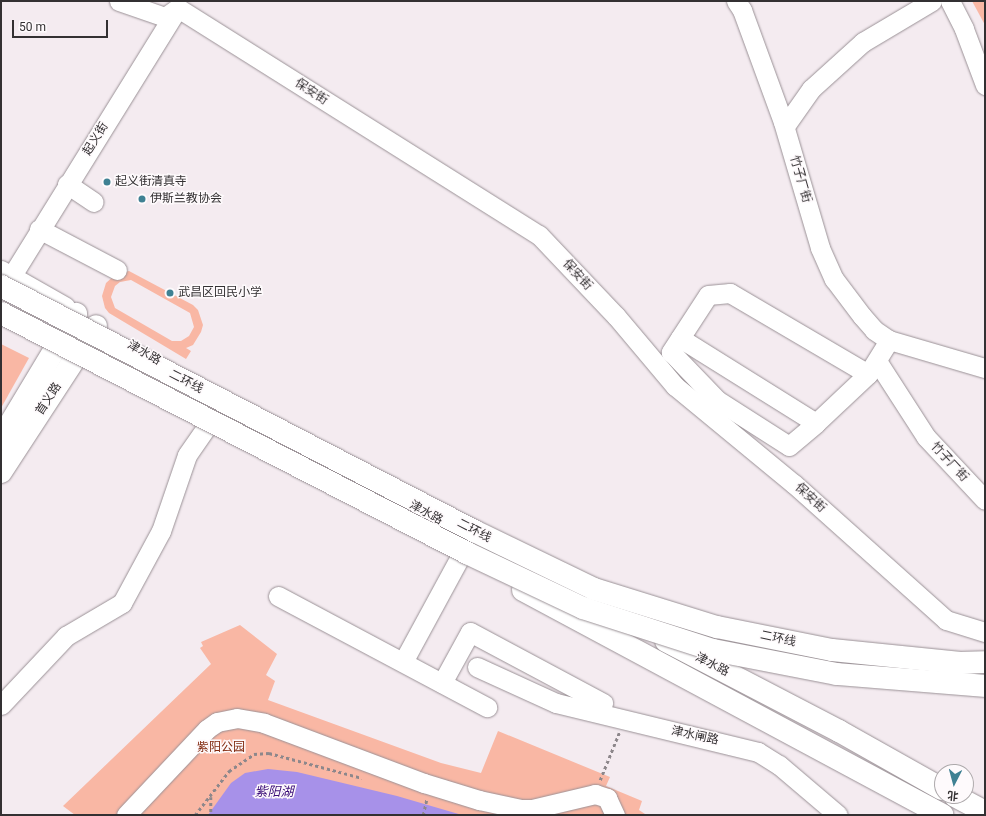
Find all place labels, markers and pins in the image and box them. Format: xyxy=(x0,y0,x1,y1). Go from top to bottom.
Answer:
place label: 起义街清真寺 xyxy=(115,175,187,189)
marker: 起义街清真寺 xyxy=(102,177,112,187)
place label: 伊斯兰教协会 xyxy=(150,192,222,206)
marker: 伊斯兰教协会 xyxy=(137,194,147,204)
place label: 武昌区回民小学 xyxy=(178,286,262,300)
marker: 武昌区回民小学 xyxy=(165,288,175,298)

